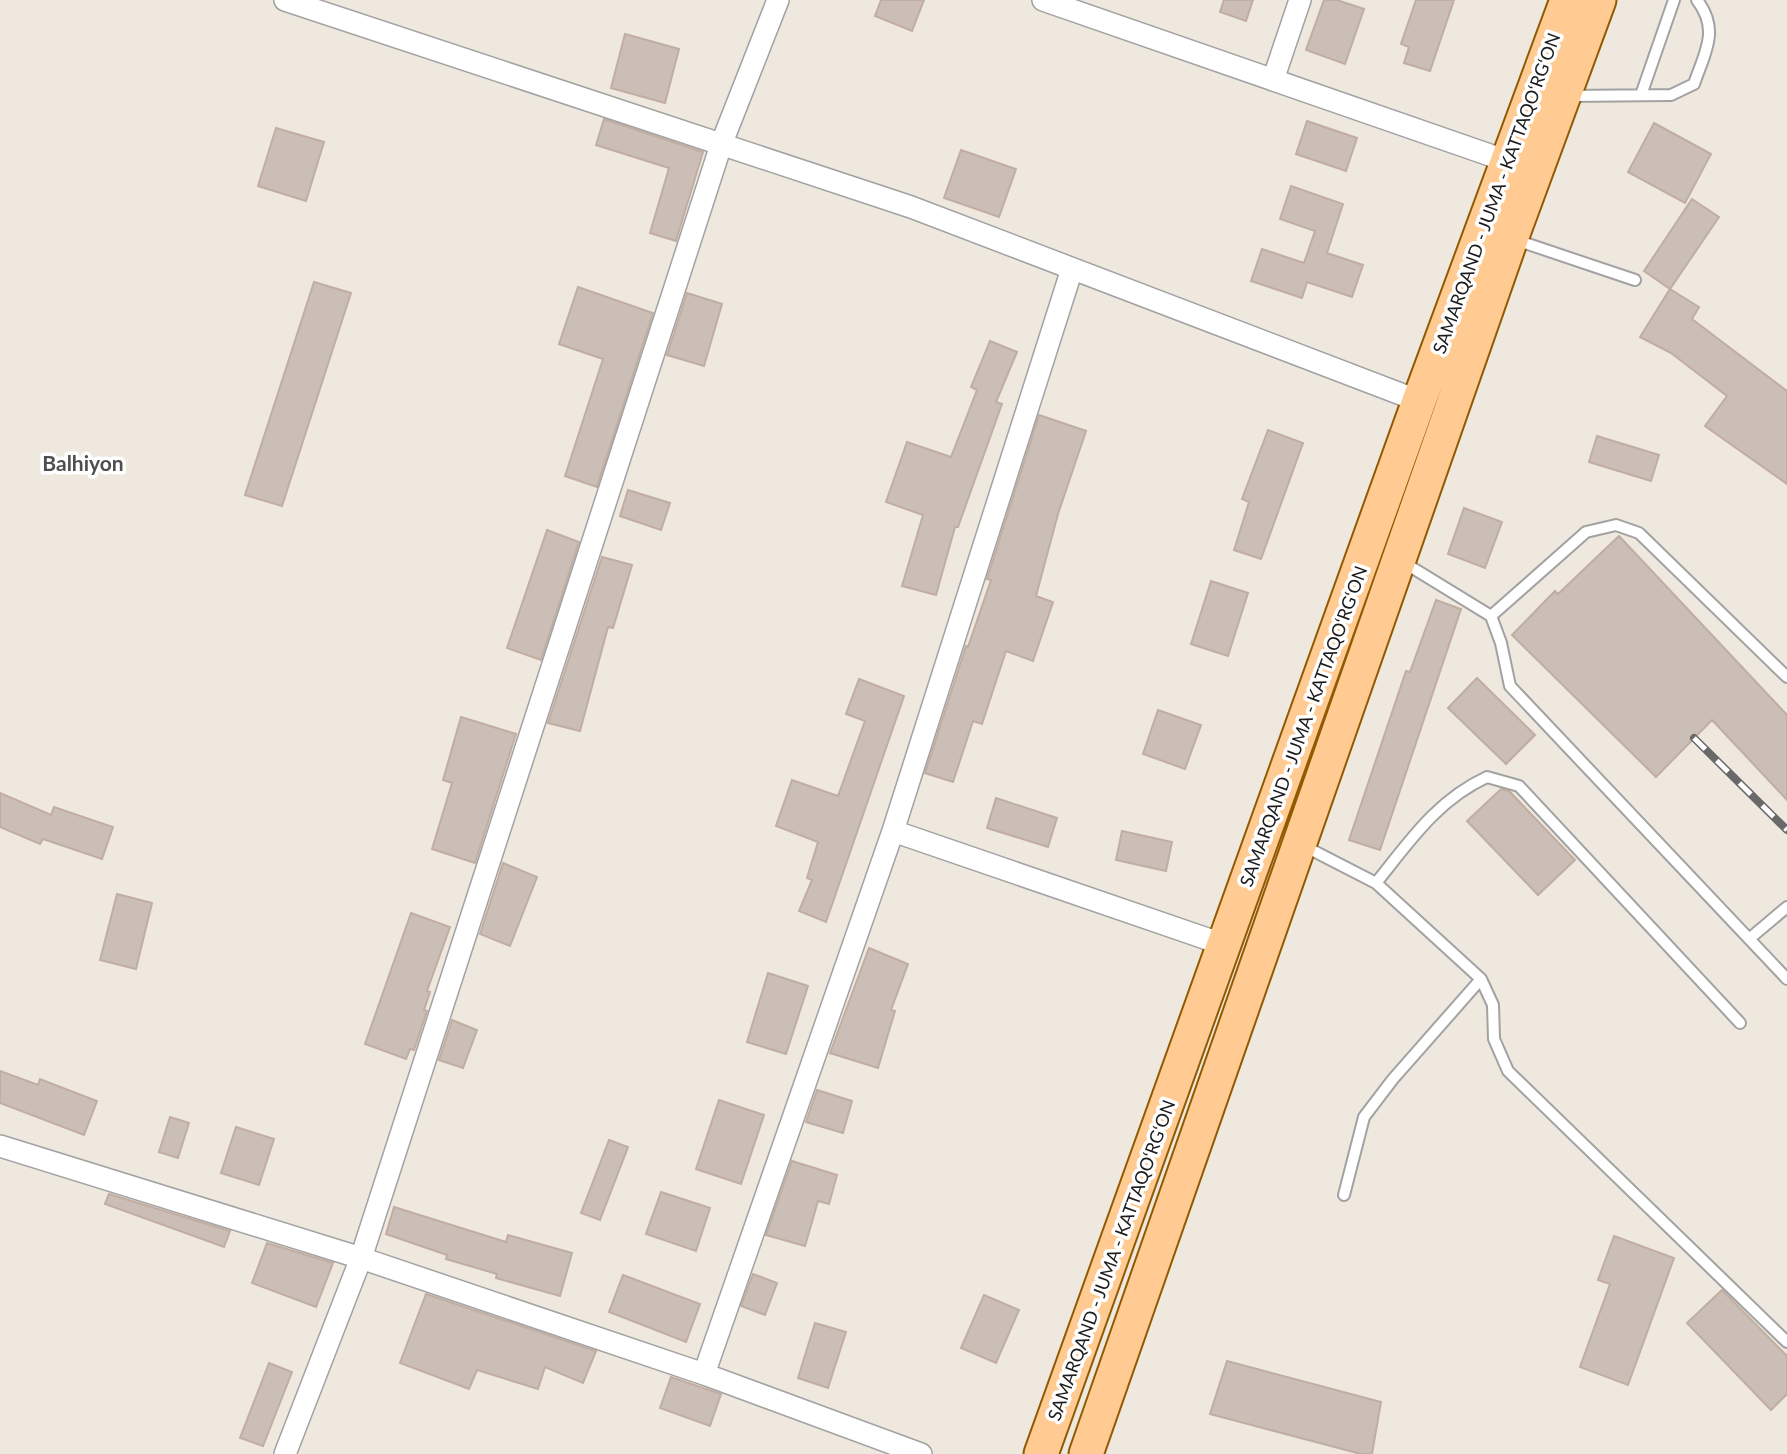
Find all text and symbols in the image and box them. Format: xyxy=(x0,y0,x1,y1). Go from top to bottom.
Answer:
street label: SAMARQAND - JUMA - KATTAQO‘RG‘ON xyxy=(1428,30,1564,356)
district label: Balhiyon xyxy=(42,450,124,475)
street label: SAMARQAND - JUMA - KATTAQO‘RG‘ON xyxy=(1235,563,1371,889)
street label: SAMARQAND - JUMA - KATTAQO‘RG‘ON xyxy=(1043,1097,1179,1423)

